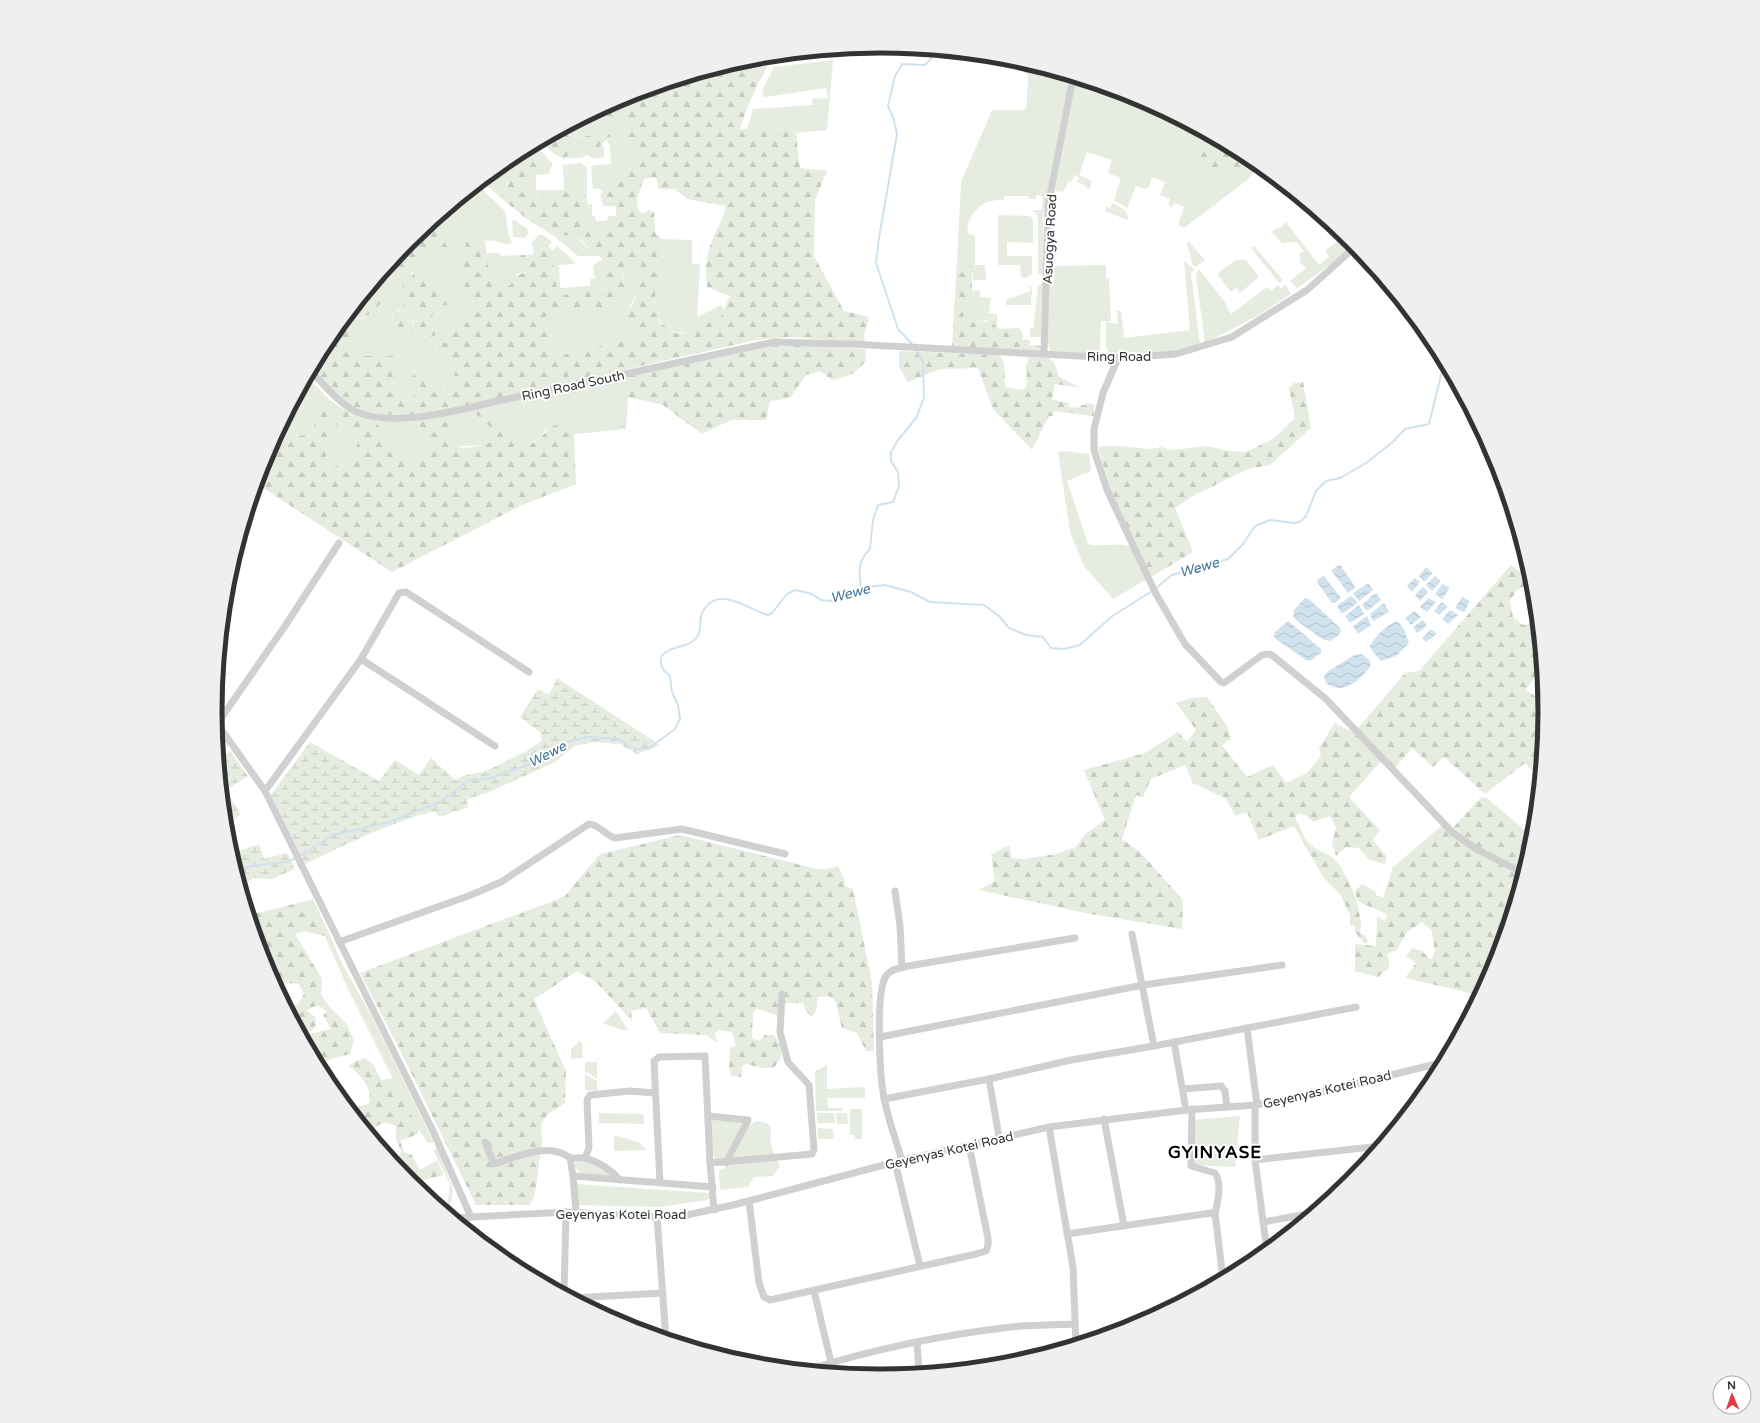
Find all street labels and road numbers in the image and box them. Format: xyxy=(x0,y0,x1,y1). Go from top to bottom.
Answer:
street label: Asuogya Road xyxy=(1040,194,1060,285)
street label: Ring Road xyxy=(1087,349,1151,365)
street label: Ring Road South xyxy=(520,367,626,405)
street label: Geyenyas Kotei Road xyxy=(1262,1067,1393,1113)
street label: Geyenyas Kotei Road xyxy=(884,1128,1015,1174)
street label: Geyenyas Kotei Road xyxy=(555,1207,687,1223)

